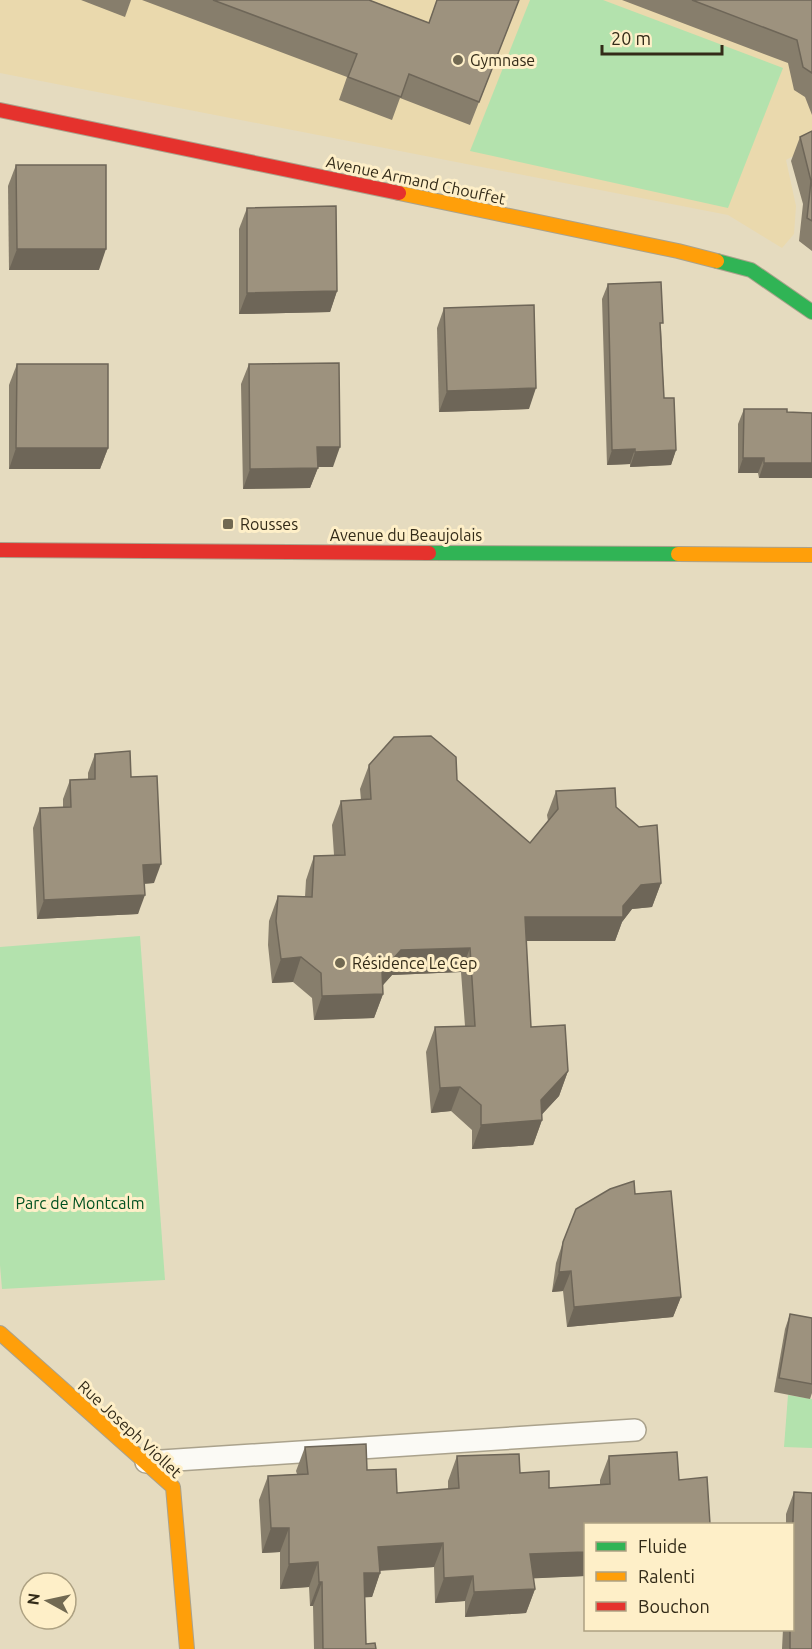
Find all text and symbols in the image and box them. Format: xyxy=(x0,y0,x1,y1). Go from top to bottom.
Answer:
scale bar xyxy=(602,18,722,56)
text: 20 m xyxy=(611,28,651,48)
place label: Gymnase xyxy=(470,51,535,69)
marker: Gymnase xyxy=(451,53,465,67)
street label: Avenue Armand Chouffet xyxy=(325,152,508,208)
place label: Rousses xyxy=(240,515,298,533)
marker: Rousses xyxy=(221,517,235,531)
street label: Avenue du Beaujolais xyxy=(330,526,482,544)
place label: Résidence Le Cep xyxy=(352,954,477,972)
marker: Résidence Le Cep xyxy=(333,956,347,970)
park label: Parc de Montcalm xyxy=(16,1194,144,1212)
street label: Rue Joseph Viollet xyxy=(75,1377,186,1482)
legend xyxy=(584,1523,794,1631)
text: Fluide xyxy=(638,1536,687,1556)
text: Ralenti xyxy=(638,1566,695,1586)
north arrow xyxy=(18,1571,78,1631)
text: N xyxy=(23,1592,43,1606)
text: Bouchon xyxy=(638,1596,710,1616)

